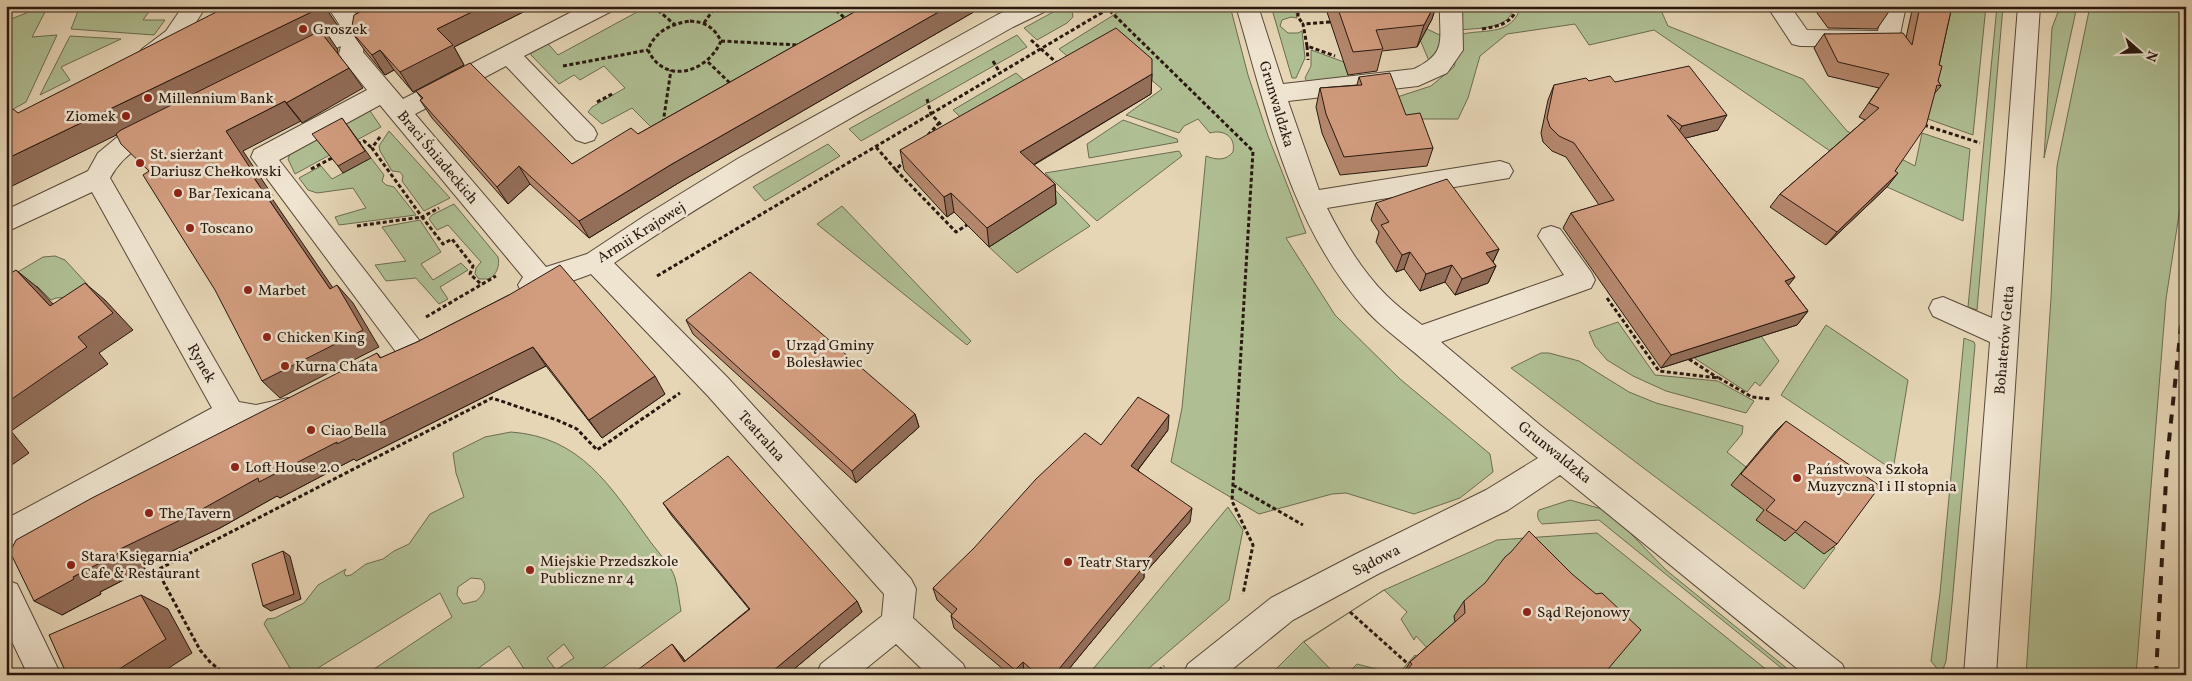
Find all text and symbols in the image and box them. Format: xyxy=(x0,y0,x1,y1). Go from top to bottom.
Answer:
place label: Groszek xyxy=(313,20,367,41)
marker: Groszek xyxy=(297,23,309,35)
north arrow xyxy=(2114,28,2164,78)
text: N xyxy=(2140,48,2161,64)
street label: Grunwaldzka xyxy=(1252,59,1299,150)
place label: Millennium Bank xyxy=(158,89,274,110)
marker: Millennium Bank xyxy=(142,92,154,104)
place label: Ziomek xyxy=(65,107,116,128)
street label: Braci Śniadeckich xyxy=(391,107,482,209)
marker: Ziomek xyxy=(120,110,132,122)
place label: St. sierżant Dariusz Chełkowski xyxy=(150,145,281,183)
marker: St. sierżant Dariusz Chełkowski xyxy=(134,157,146,169)
place label: Bar Texicana xyxy=(188,184,271,205)
marker: Bar Texicana xyxy=(172,187,184,199)
street label: Armii Krajowej xyxy=(593,198,690,269)
place label: Toscano xyxy=(200,219,253,240)
marker: Toscano xyxy=(184,222,196,234)
place label: Marbet xyxy=(258,281,306,302)
marker: Marbet xyxy=(242,284,254,296)
street label: Bohaterów Getta xyxy=(1990,285,2021,396)
place label: Chicken King xyxy=(277,328,365,349)
marker: Chicken King xyxy=(261,331,273,343)
place label: Urząd Gminy Bolesławiec xyxy=(786,336,874,374)
street label: Rynek xyxy=(181,340,220,387)
marker: Urząd Gminy Bolesławiec xyxy=(770,348,782,360)
place label: Kurna Chata xyxy=(295,357,378,378)
marker: Kurna Chata xyxy=(279,360,291,372)
street label: Teatralna xyxy=(732,407,789,467)
street label: Grunwaldzka xyxy=(1513,417,1595,489)
place label: Ciao Bella xyxy=(321,421,387,442)
marker: Ciao Bella xyxy=(305,424,317,436)
place label: Loft House 2.0 xyxy=(245,458,340,479)
place label: Państwowa Szkoła Muzyczna I i II stopnia xyxy=(1807,460,1957,498)
marker: Loft House 2.0 xyxy=(229,461,241,473)
marker: Państwowa Szkoła Muzyczna I i II stopnia xyxy=(1791,472,1803,484)
place label: The Tavern xyxy=(159,504,231,525)
marker: The Tavern xyxy=(143,507,155,519)
street label: Sądowa xyxy=(1349,540,1404,582)
place label: Stara Księgarnia Cafe & Restaurant xyxy=(81,547,200,585)
place label: Miejskie Przedszkole Publiczne nr 4 xyxy=(540,552,678,590)
place label: Teatr Stary xyxy=(1078,553,1150,574)
marker: Teatr Stary xyxy=(1062,556,1074,568)
marker: Stara Księgarnia Cafe & Restaurant xyxy=(65,559,77,571)
marker: Miejskie Przedszkole Publiczne nr 4 xyxy=(524,564,536,576)
place label: Sąd Rejonowy xyxy=(1537,603,1630,624)
marker: Sąd Rejonowy xyxy=(1521,606,1533,618)

